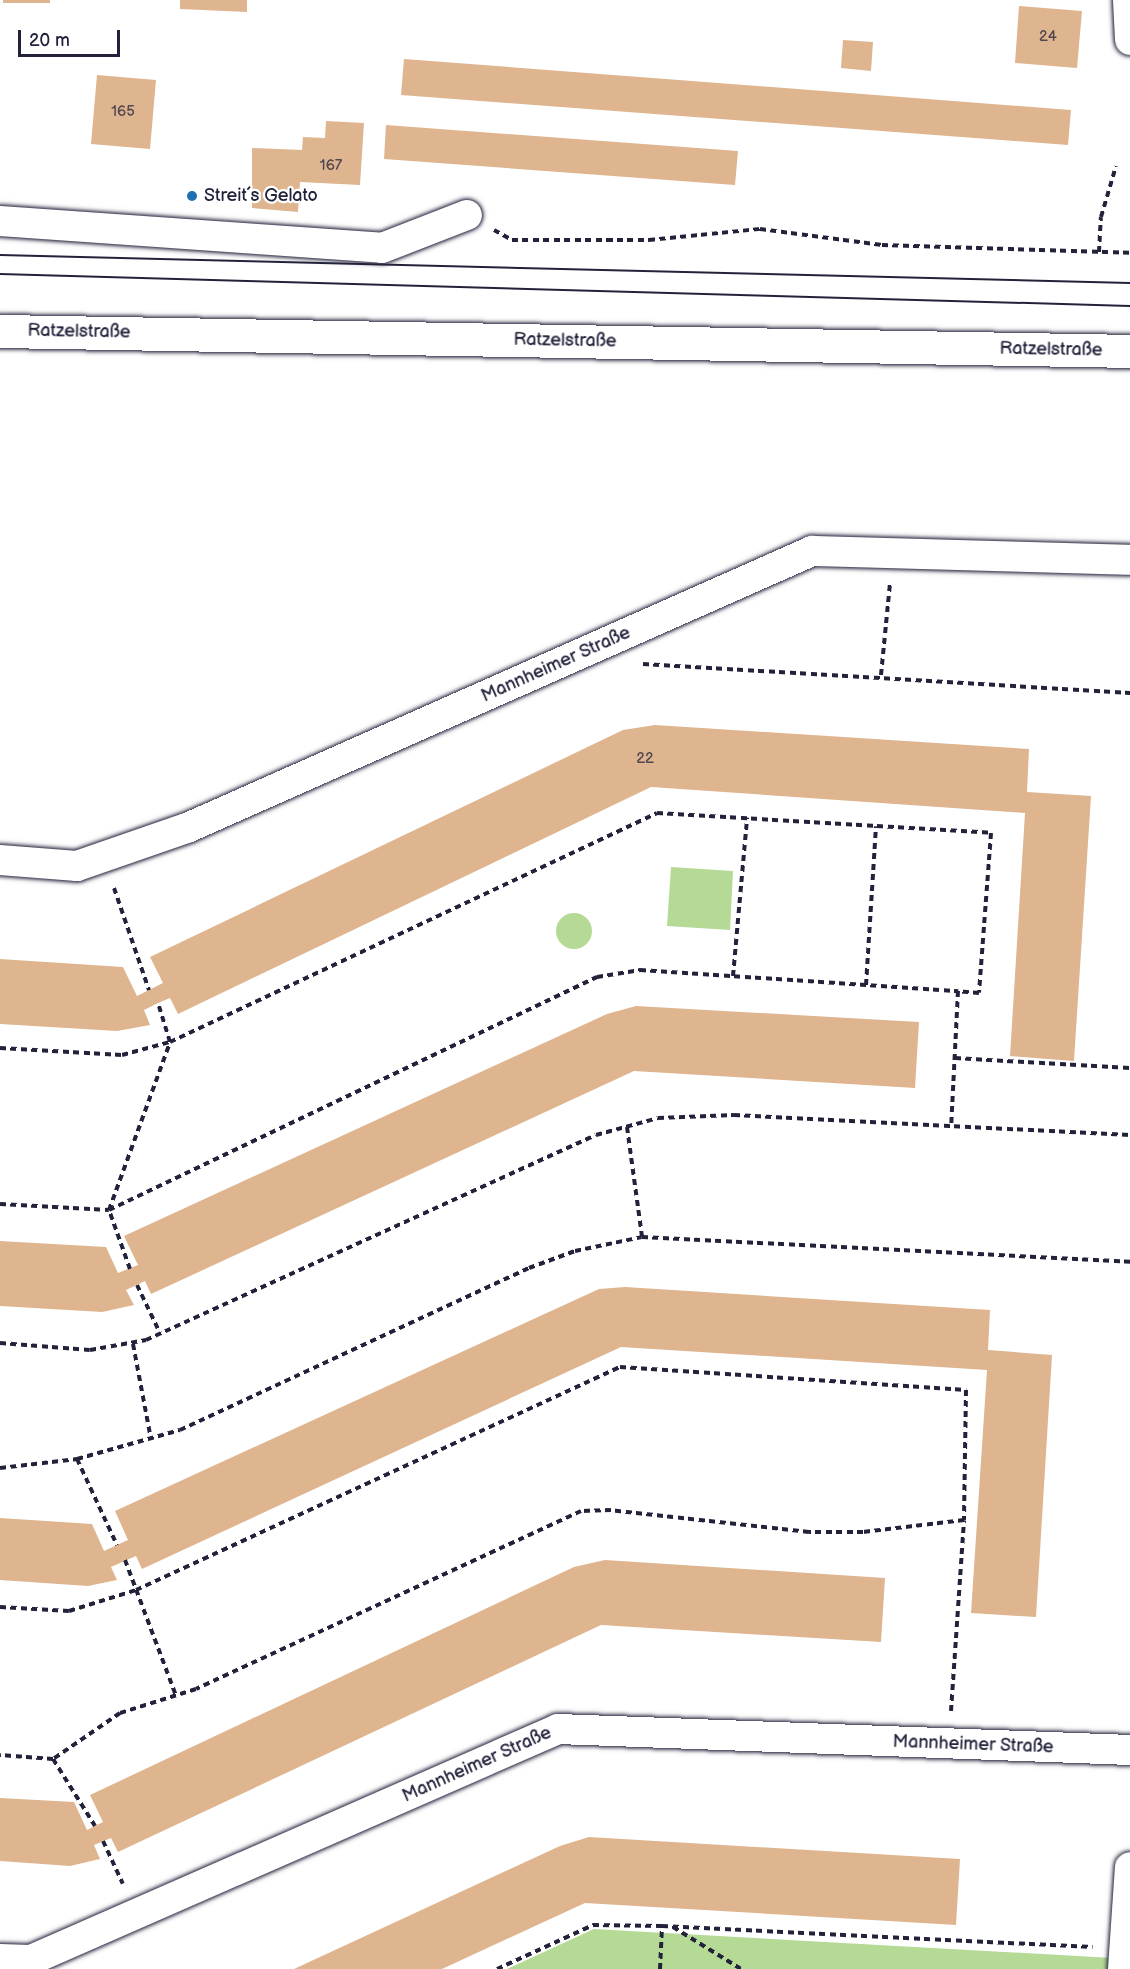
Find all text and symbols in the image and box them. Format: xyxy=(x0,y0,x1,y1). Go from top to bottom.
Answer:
scale bar xyxy=(21,18,123,56)
house number: 24 xyxy=(1039,28,1057,46)
text: 20 m xyxy=(29,30,70,51)
house number: 165 xyxy=(111,103,135,121)
house number: 167 xyxy=(320,157,342,175)
place label: Streit´s Gelato xyxy=(204,185,318,207)
marker: Streit´s Gelato xyxy=(185,189,199,203)
street label: Ratzelstraße xyxy=(27,320,131,344)
street label: Ratzelstraße xyxy=(513,329,617,353)
street label: Ratzelstraße xyxy=(999,338,1103,362)
street label: Mannheimer Straße xyxy=(478,622,634,708)
house number: 22 xyxy=(636,750,654,768)
street label: Mannheimer Straße xyxy=(399,1722,555,1808)
street label: Mannheimer Straße xyxy=(892,1731,1054,1759)

